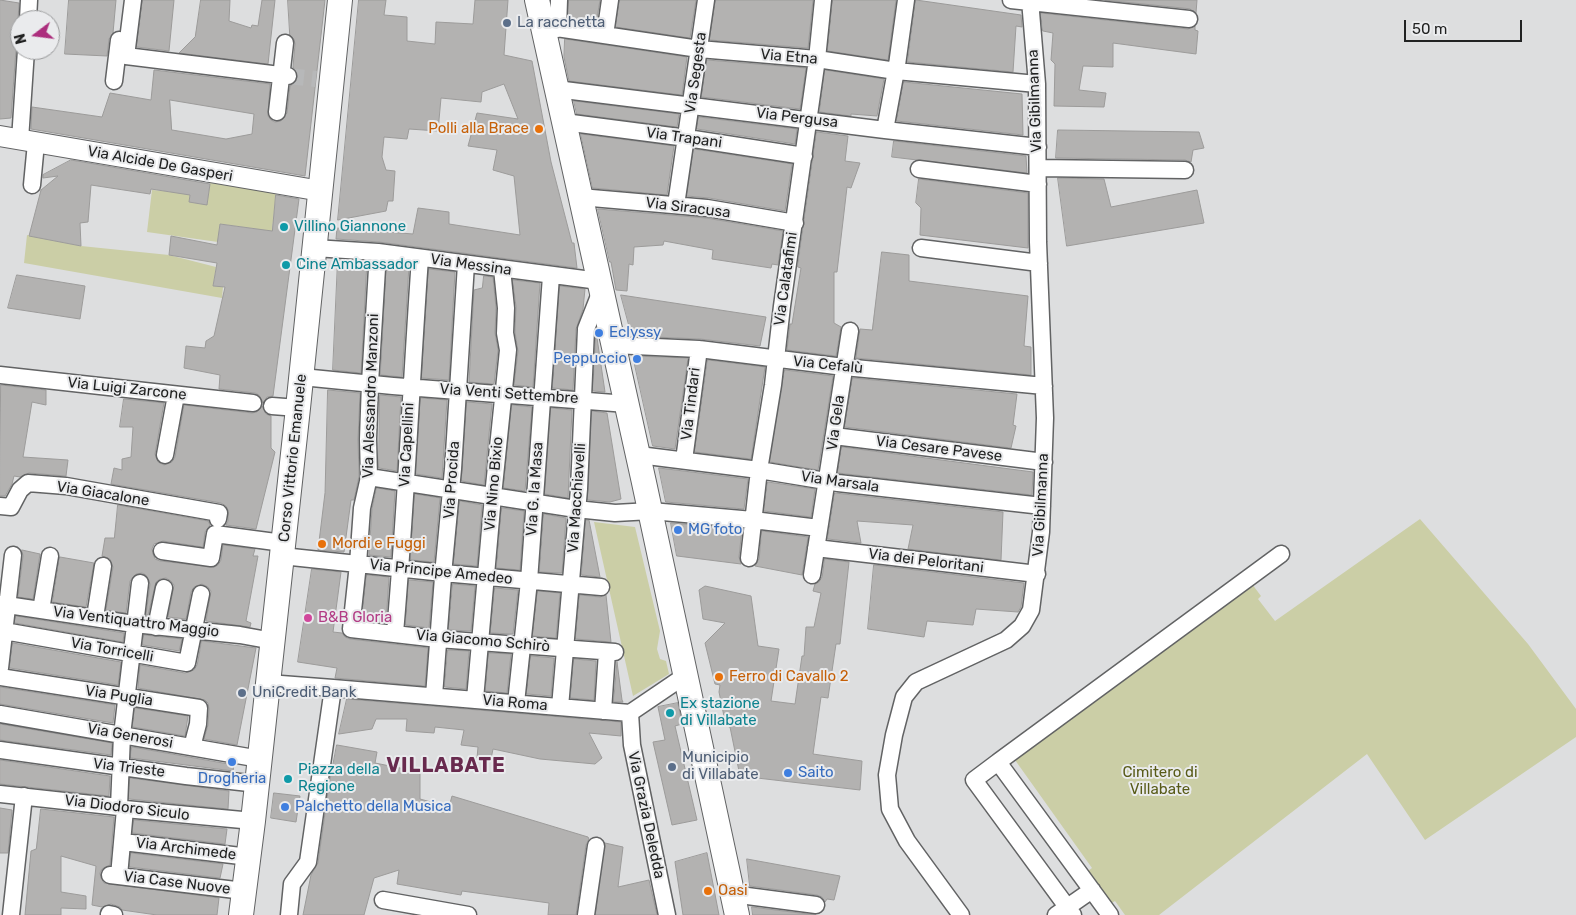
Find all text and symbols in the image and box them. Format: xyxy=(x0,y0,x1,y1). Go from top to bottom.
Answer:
north arrow xyxy=(10,10,60,60)
scale bar xyxy=(1406,10,1524,42)
place label: La racchetta xyxy=(517,14,605,32)
marker: La racchetta xyxy=(501,17,513,29)
text: 50 m xyxy=(1412,20,1447,38)
street label: Via Segesta xyxy=(681,31,711,115)
text: N xyxy=(11,32,31,46)
street label: Via Etna xyxy=(760,46,818,68)
street label: Via Gibilmanna xyxy=(1024,49,1046,153)
street label: Via Pergusa xyxy=(755,104,839,132)
place label: Polli alla Brace xyxy=(428,120,529,138)
marker: Polli alla Brace xyxy=(533,123,545,135)
street label: Via Trapani xyxy=(645,124,723,152)
street label: Via Alcide De Gasperi xyxy=(86,142,234,186)
street label: Via Siracusa xyxy=(645,194,731,222)
place label: Villino Giannone xyxy=(294,218,406,236)
marker: Villino Giannone xyxy=(278,221,290,233)
street label: Via Calatafimi xyxy=(770,231,802,327)
street label: Via Messina xyxy=(429,250,513,280)
place label: Cine Ambassador xyxy=(296,256,418,274)
marker: Cine Ambassador xyxy=(280,259,292,271)
street label: Via Alessandro Manzoni xyxy=(359,313,383,479)
place label: Eclyssy xyxy=(609,324,661,342)
marker: Eclyssy xyxy=(593,327,605,339)
place label: Peppuccio xyxy=(553,350,627,368)
street label: Via Cefalù xyxy=(792,352,864,378)
marker: Peppuccio xyxy=(631,353,643,365)
street label: Via Tindari xyxy=(678,367,704,441)
street label: Corso Vittorio Emanuele xyxy=(275,373,311,543)
street label: Via Luigi Zarcone xyxy=(67,374,187,404)
street label: Via Venti Settembre xyxy=(439,380,579,408)
street label: Via Gela xyxy=(823,394,849,452)
street label: Via Capellini xyxy=(396,402,418,488)
street label: Via Cesare Pavese xyxy=(875,432,1003,466)
street label: Via Nino Bixio xyxy=(481,436,507,532)
street label: Via Procida xyxy=(440,440,464,520)
street label: Via G. la Masa xyxy=(523,441,547,537)
street label: Via Macchiavelli xyxy=(564,442,590,554)
street label: Via Gibilmanna xyxy=(1029,453,1053,557)
street label: Via Marsala xyxy=(800,468,880,496)
street label: Via Giacalone xyxy=(55,478,151,510)
place label: MG foto xyxy=(688,521,742,539)
marker: MG foto xyxy=(672,524,684,536)
place label: Mordi e Fuggi xyxy=(332,535,426,553)
marker: Mordi e Fuggi xyxy=(316,538,328,550)
street label: Via dei Peloritani xyxy=(867,545,985,577)
street label: Via Principe Amedeo xyxy=(368,556,514,588)
street label: Via Ventiquattro Maggio xyxy=(52,603,220,641)
place label: B&B Gloria xyxy=(318,609,392,627)
marker: B&B Gloria xyxy=(302,612,314,624)
street label: Via Giacomo Schirò xyxy=(415,626,551,656)
street label: Via Torricelli xyxy=(69,634,155,666)
place label: Ferro di Cavallo 2 xyxy=(729,668,849,686)
marker: Ferro di Cavallo 2 xyxy=(713,671,725,683)
street label: Via Puglia xyxy=(84,682,154,710)
place label: UniCredit Bank xyxy=(252,684,356,702)
marker: UniCredit Bank xyxy=(236,687,248,699)
street label: Via Roma xyxy=(482,691,548,715)
place label: Ex stazione di Villabate xyxy=(680,695,760,730)
marker: Ex stazione di Villabate xyxy=(664,707,676,719)
street label: Via Generosi xyxy=(86,720,174,752)
place label: Municipio di Villabate xyxy=(682,749,759,784)
street label: Via Grazia Deledda xyxy=(624,750,668,880)
district label: VILLABATE xyxy=(385,754,507,778)
street label: Via Trieste xyxy=(92,755,166,781)
marker: Drogheria xyxy=(226,756,238,768)
place label: Piazza della Regione xyxy=(298,761,380,796)
marker: Municipio di Villabate xyxy=(666,761,678,773)
place label: Saito xyxy=(798,764,834,782)
park label: Cimitero di Villabate xyxy=(1122,764,1198,799)
marker: Saito xyxy=(782,767,794,779)
place label: Drogheria xyxy=(198,770,266,788)
marker: Piazza della Regione xyxy=(282,773,294,785)
street label: Via Diodoro Siculo xyxy=(63,791,191,825)
place label: Palchetto della Musica xyxy=(295,798,452,816)
marker: Palchetto della Musica xyxy=(279,801,291,813)
street label: Via Archimede xyxy=(135,834,237,864)
street label: Via Case Nuove xyxy=(123,868,231,898)
place label: Oasi xyxy=(718,882,748,900)
marker: Oasi xyxy=(702,885,714,897)

